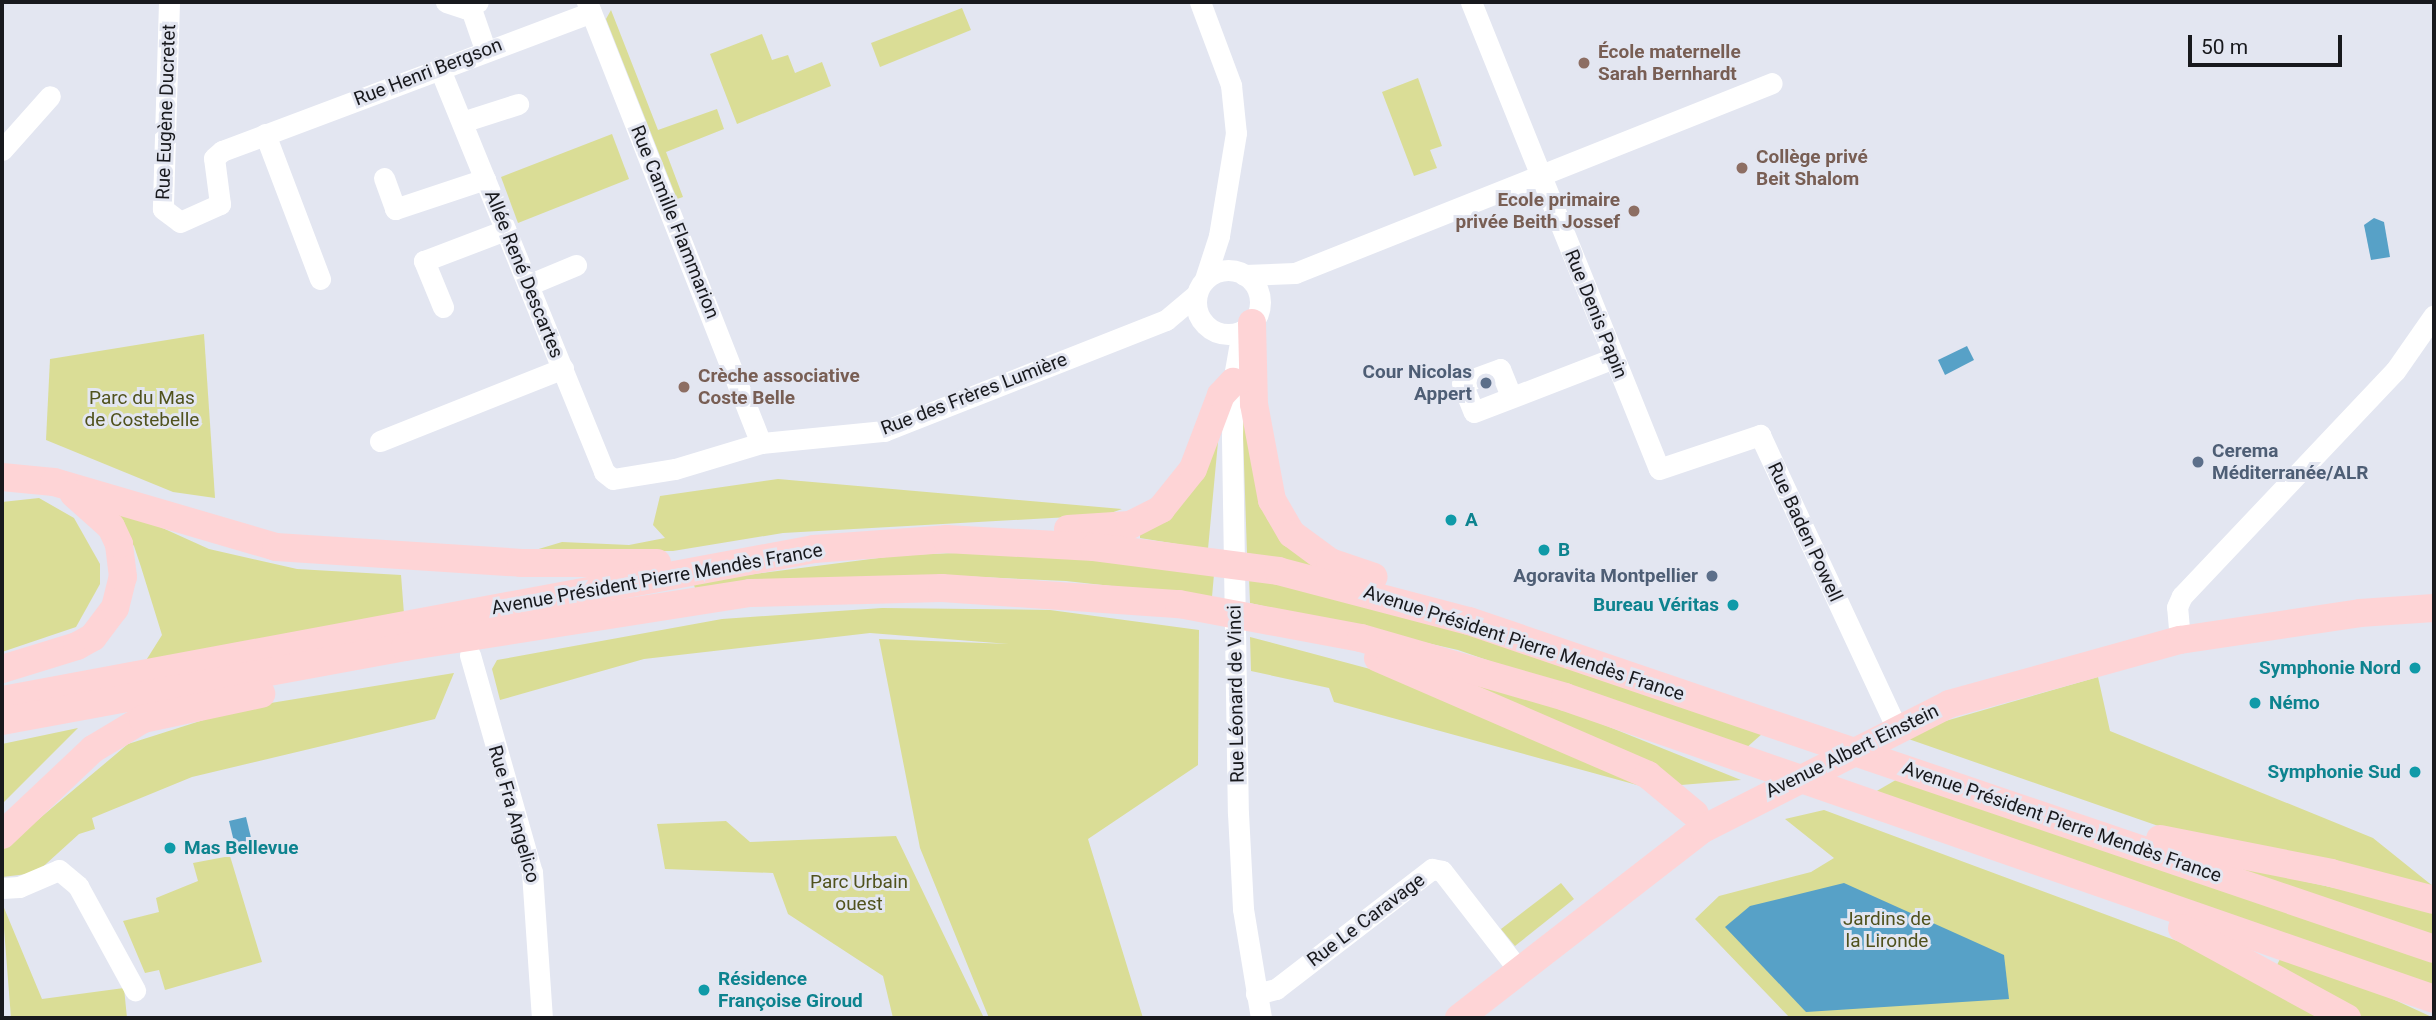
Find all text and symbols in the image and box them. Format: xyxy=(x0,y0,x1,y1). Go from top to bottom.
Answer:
scale bar xyxy=(2191,21,2345,65)
street label: Rue Eugène Ducretet xyxy=(152,24,180,200)
street label: Rue Henri Bergson xyxy=(351,33,505,111)
text: 50 m xyxy=(2201,35,2248,59)
place label: École maternelle Sarah Bernhardt xyxy=(1598,41,1741,85)
marker: École maternelle Sarah Bernhardt xyxy=(1576,55,1592,71)
street label: Rue Camille Flammarion xyxy=(626,122,724,322)
place label: Collège privé Beit Shalom xyxy=(1756,146,1868,190)
marker: Collège privé Beit Shalom xyxy=(1734,160,1750,176)
street label: Allée René Descartes xyxy=(480,187,568,361)
place label: Ecole primaire privée Beith Jossef xyxy=(1455,189,1620,233)
marker: Ecole primaire privée Beith Jossef xyxy=(1626,203,1642,219)
street label: Rue Denis Papin xyxy=(1560,246,1632,382)
street label: Rue des Frères Lumière xyxy=(878,348,1070,440)
place label: Cour Nicolas Appert xyxy=(1363,361,1472,405)
place label: Crèche associative Coste Belle xyxy=(698,365,860,409)
marker: Cour Nicolas Appert xyxy=(1478,375,1494,391)
marker: Crèche associative Coste Belle xyxy=(676,379,692,395)
park label: Parc du Mas de Costebelle xyxy=(85,387,199,431)
place label: Cerema Méditerranée/ALR xyxy=(2212,440,2369,484)
marker: Cerema Méditerranée/ALR xyxy=(2190,454,2206,470)
street label: Rue Baden Powell xyxy=(1763,459,1847,605)
place label: A xyxy=(1465,509,1478,531)
marker: A xyxy=(1443,512,1459,528)
street label: Avenue Président Pierre Mendès France xyxy=(490,539,824,619)
place label: B xyxy=(1558,539,1570,561)
marker: B xyxy=(1536,542,1552,558)
place label: Agoravita Montpellier xyxy=(1513,565,1698,587)
marker: Agoravita Montpellier xyxy=(1704,568,1720,584)
street label: Avenue Président Pierre Mendès France xyxy=(1361,580,1687,706)
place label: Bureau Véritas xyxy=(1593,594,1719,616)
marker: Bureau Véritas xyxy=(1725,597,1741,613)
street label: Rue Léonard de Vinci xyxy=(1223,605,1249,783)
place label: Symphonie Nord xyxy=(2259,657,2401,679)
marker: Symphonie Nord xyxy=(2407,660,2423,676)
place label: Némo xyxy=(2269,692,2320,714)
marker: Némo xyxy=(2247,695,2263,711)
street label: Avenue Albert Einstein xyxy=(1762,699,1942,803)
street label: Rue Fra Angelico xyxy=(483,743,545,885)
street label: Avenue Président Pierre Mendès France xyxy=(1900,757,2224,887)
place label: Symphonie Sud xyxy=(2268,761,2401,783)
marker: Symphonie Sud xyxy=(2407,764,2423,780)
place label: Mas Bellevue xyxy=(184,837,298,859)
marker: Mas Bellevue xyxy=(162,840,178,856)
street label: Rue Le Caravage xyxy=(1303,868,1429,972)
park label: Parc Urbain ouest xyxy=(810,871,908,915)
park label: Jardins de la Lironde xyxy=(1843,908,1931,952)
place label: Résidence Françoise Giroud xyxy=(718,968,863,1012)
marker: Résidence Françoise Giroud xyxy=(696,982,712,998)

